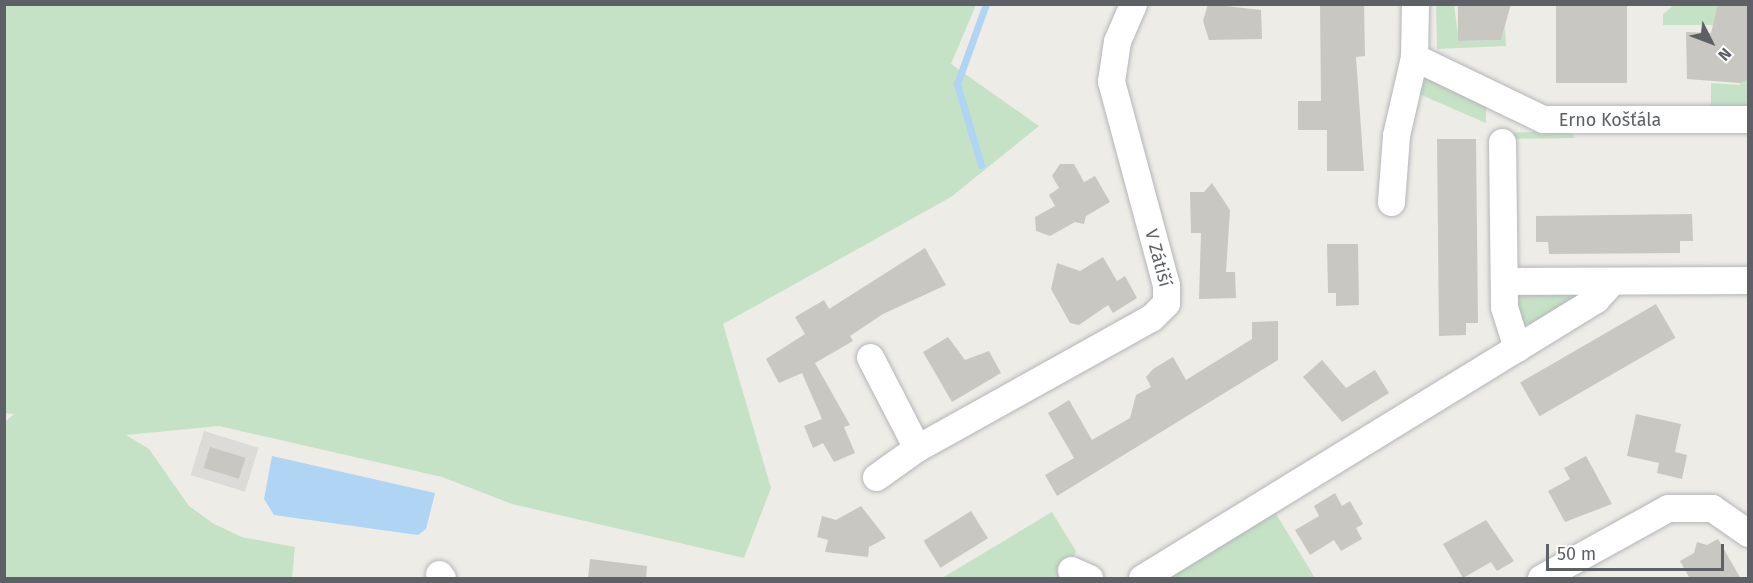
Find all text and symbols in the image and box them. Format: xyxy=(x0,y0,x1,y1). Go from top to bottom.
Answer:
north arrow xyxy=(1681,12,1741,72)
text: N xyxy=(1714,44,1735,65)
street label: Erno Košťála xyxy=(1559,109,1661,131)
street label: V Zátiší xyxy=(1140,227,1176,289)
scale bar xyxy=(1549,532,1728,570)
text: 50 m xyxy=(1557,543,1596,565)

